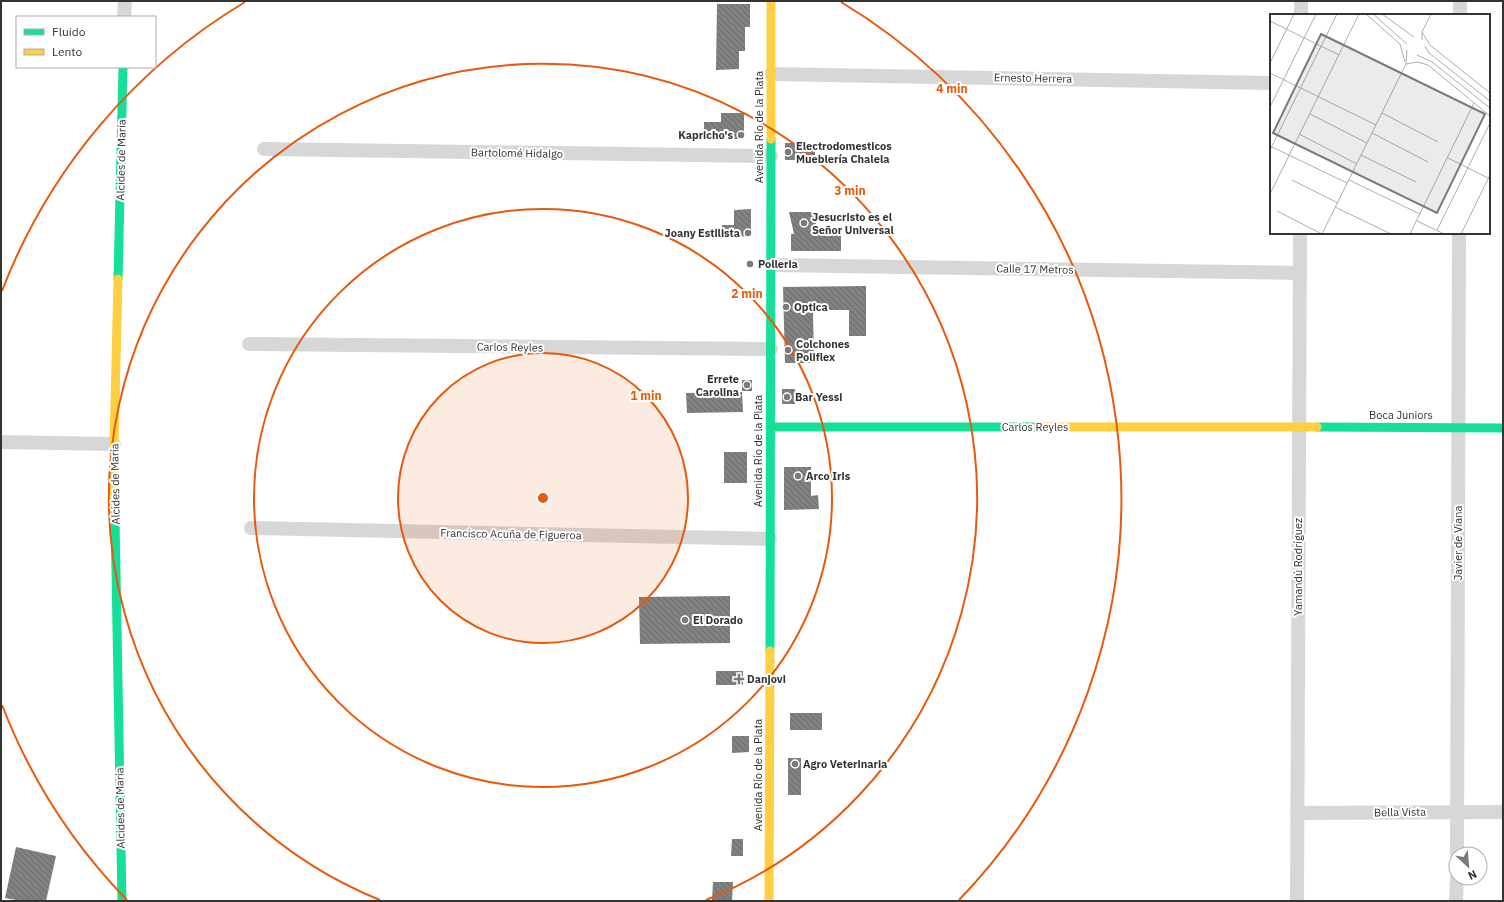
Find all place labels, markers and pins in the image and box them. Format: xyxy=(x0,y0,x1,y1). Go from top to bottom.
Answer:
place label: Kapricho's xyxy=(678,128,733,142)
marker: Kapricho's xyxy=(736,130,746,140)
place label: Electrodomesticos Mueblería Chalela xyxy=(796,139,892,166)
marker: Electrodomesticos Mueblería Chalela xyxy=(783,147,793,157)
place label: Jesucristo es el Señor Universal xyxy=(812,210,894,237)
marker: Jesucristo es el Señor Universal xyxy=(799,218,809,228)
place label: Joany Estilista xyxy=(665,226,740,240)
marker: Joany Estilista xyxy=(743,228,753,238)
place label: Polleria xyxy=(758,257,798,271)
marker: Polleria xyxy=(745,259,755,269)
place label: Optica xyxy=(794,300,828,314)
marker: Optica xyxy=(781,302,791,312)
place label: Colchones Poliflex xyxy=(796,337,850,364)
marker: Colchones Poliflex xyxy=(783,345,793,355)
place label: Errete Carolina xyxy=(696,372,739,399)
marker: Errete Carolina xyxy=(742,380,752,390)
place label: Bar Yessi xyxy=(795,390,842,404)
marker: Bar Yessi xyxy=(782,392,792,402)
place label: Arco Iris xyxy=(806,469,851,483)
marker: Arco Iris xyxy=(793,471,803,481)
centre of rings xyxy=(536,491,550,505)
place label: El Dorado xyxy=(693,613,743,627)
marker: El Dorado xyxy=(680,615,690,625)
place label: Danjovi xyxy=(747,672,786,686)
marker: Danjovi xyxy=(734,674,744,684)
place label: Agro Veterinaria xyxy=(803,757,887,771)
marker: Agro Veterinaria xyxy=(790,759,800,769)

